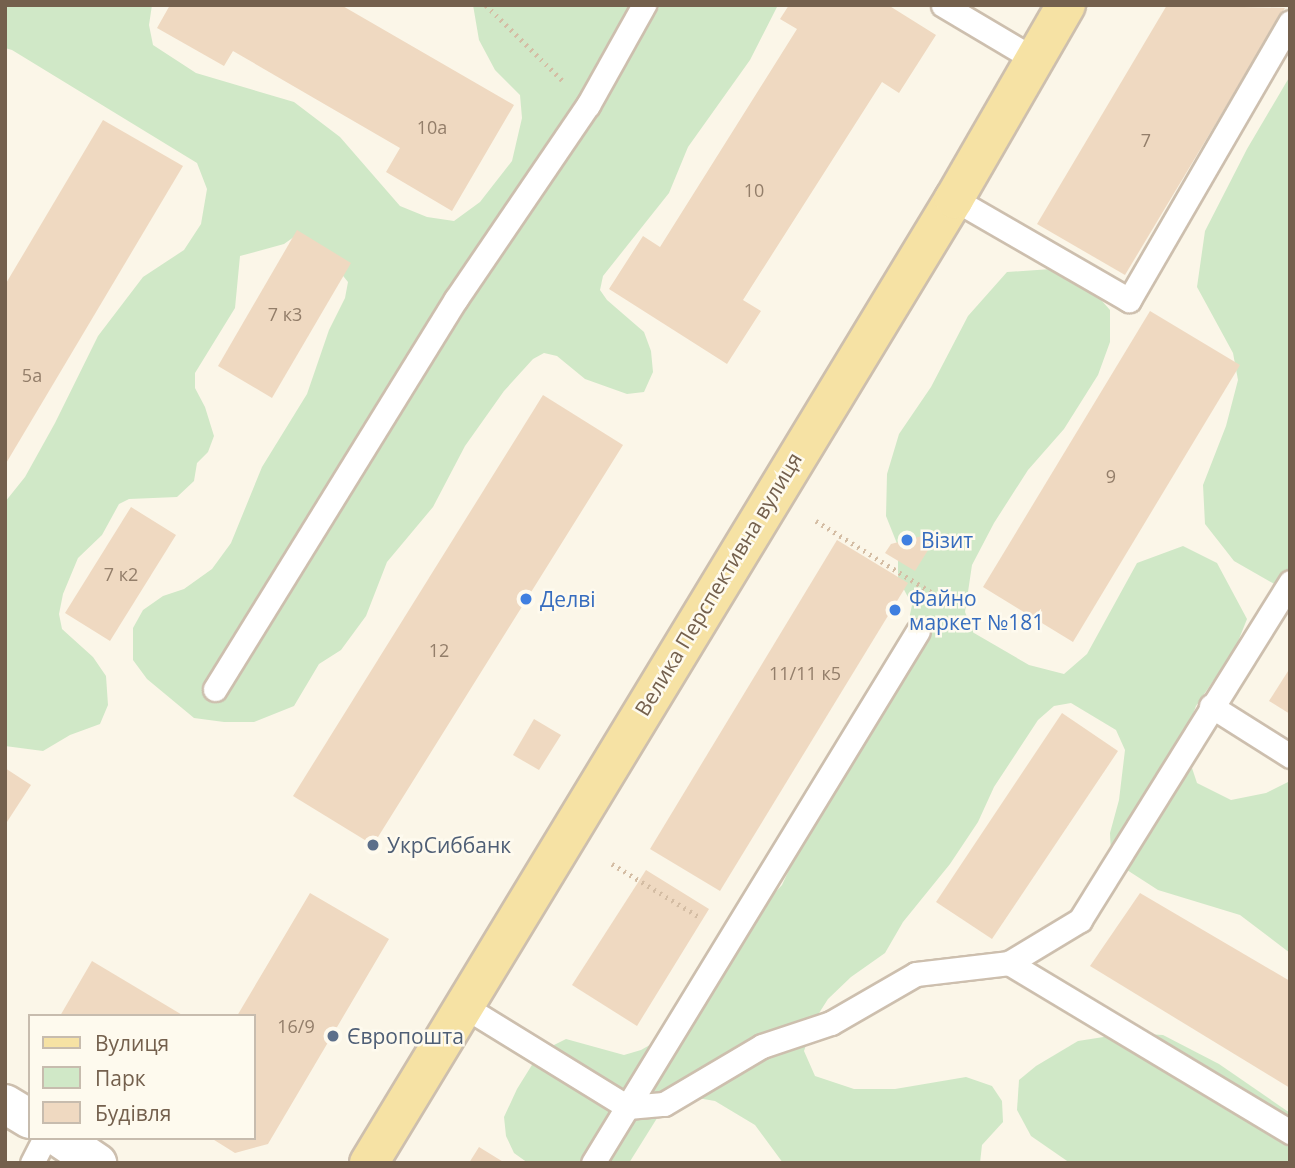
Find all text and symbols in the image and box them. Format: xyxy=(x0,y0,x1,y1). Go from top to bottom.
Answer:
house number: 10а xyxy=(417,116,447,138)
house number: 7 xyxy=(1141,129,1151,151)
house number: 10 xyxy=(744,179,764,201)
house number: 7 к3 xyxy=(268,303,302,325)
house number: 5а xyxy=(22,364,42,386)
street label: Велика Перспективна вулиця xyxy=(629,448,807,720)
house number: 9 xyxy=(1106,465,1116,487)
place label: Візит xyxy=(921,527,973,553)
marker: Візит xyxy=(899,532,915,548)
house number: 7 к2 xyxy=(104,563,138,585)
place label: Файно маркет №181 xyxy=(909,585,1044,635)
place label: Делві xyxy=(540,586,596,612)
marker: Делві xyxy=(518,591,534,607)
marker: Файно маркет №181 xyxy=(887,602,903,618)
house number: 12 xyxy=(429,639,449,661)
house number: 11/11 к5 xyxy=(769,662,841,684)
place label: УкрСиббанк xyxy=(387,832,511,858)
marker: УкрСиббанк xyxy=(365,837,381,853)
legend xyxy=(28,1014,256,1140)
house number: 16/9 xyxy=(277,1015,315,1037)
place label: Європошта xyxy=(347,1023,464,1049)
marker: Європошта xyxy=(325,1028,341,1044)
text: Вулиця xyxy=(95,1029,169,1057)
text: Парк xyxy=(95,1064,146,1092)
text: Будівля xyxy=(95,1099,171,1127)

